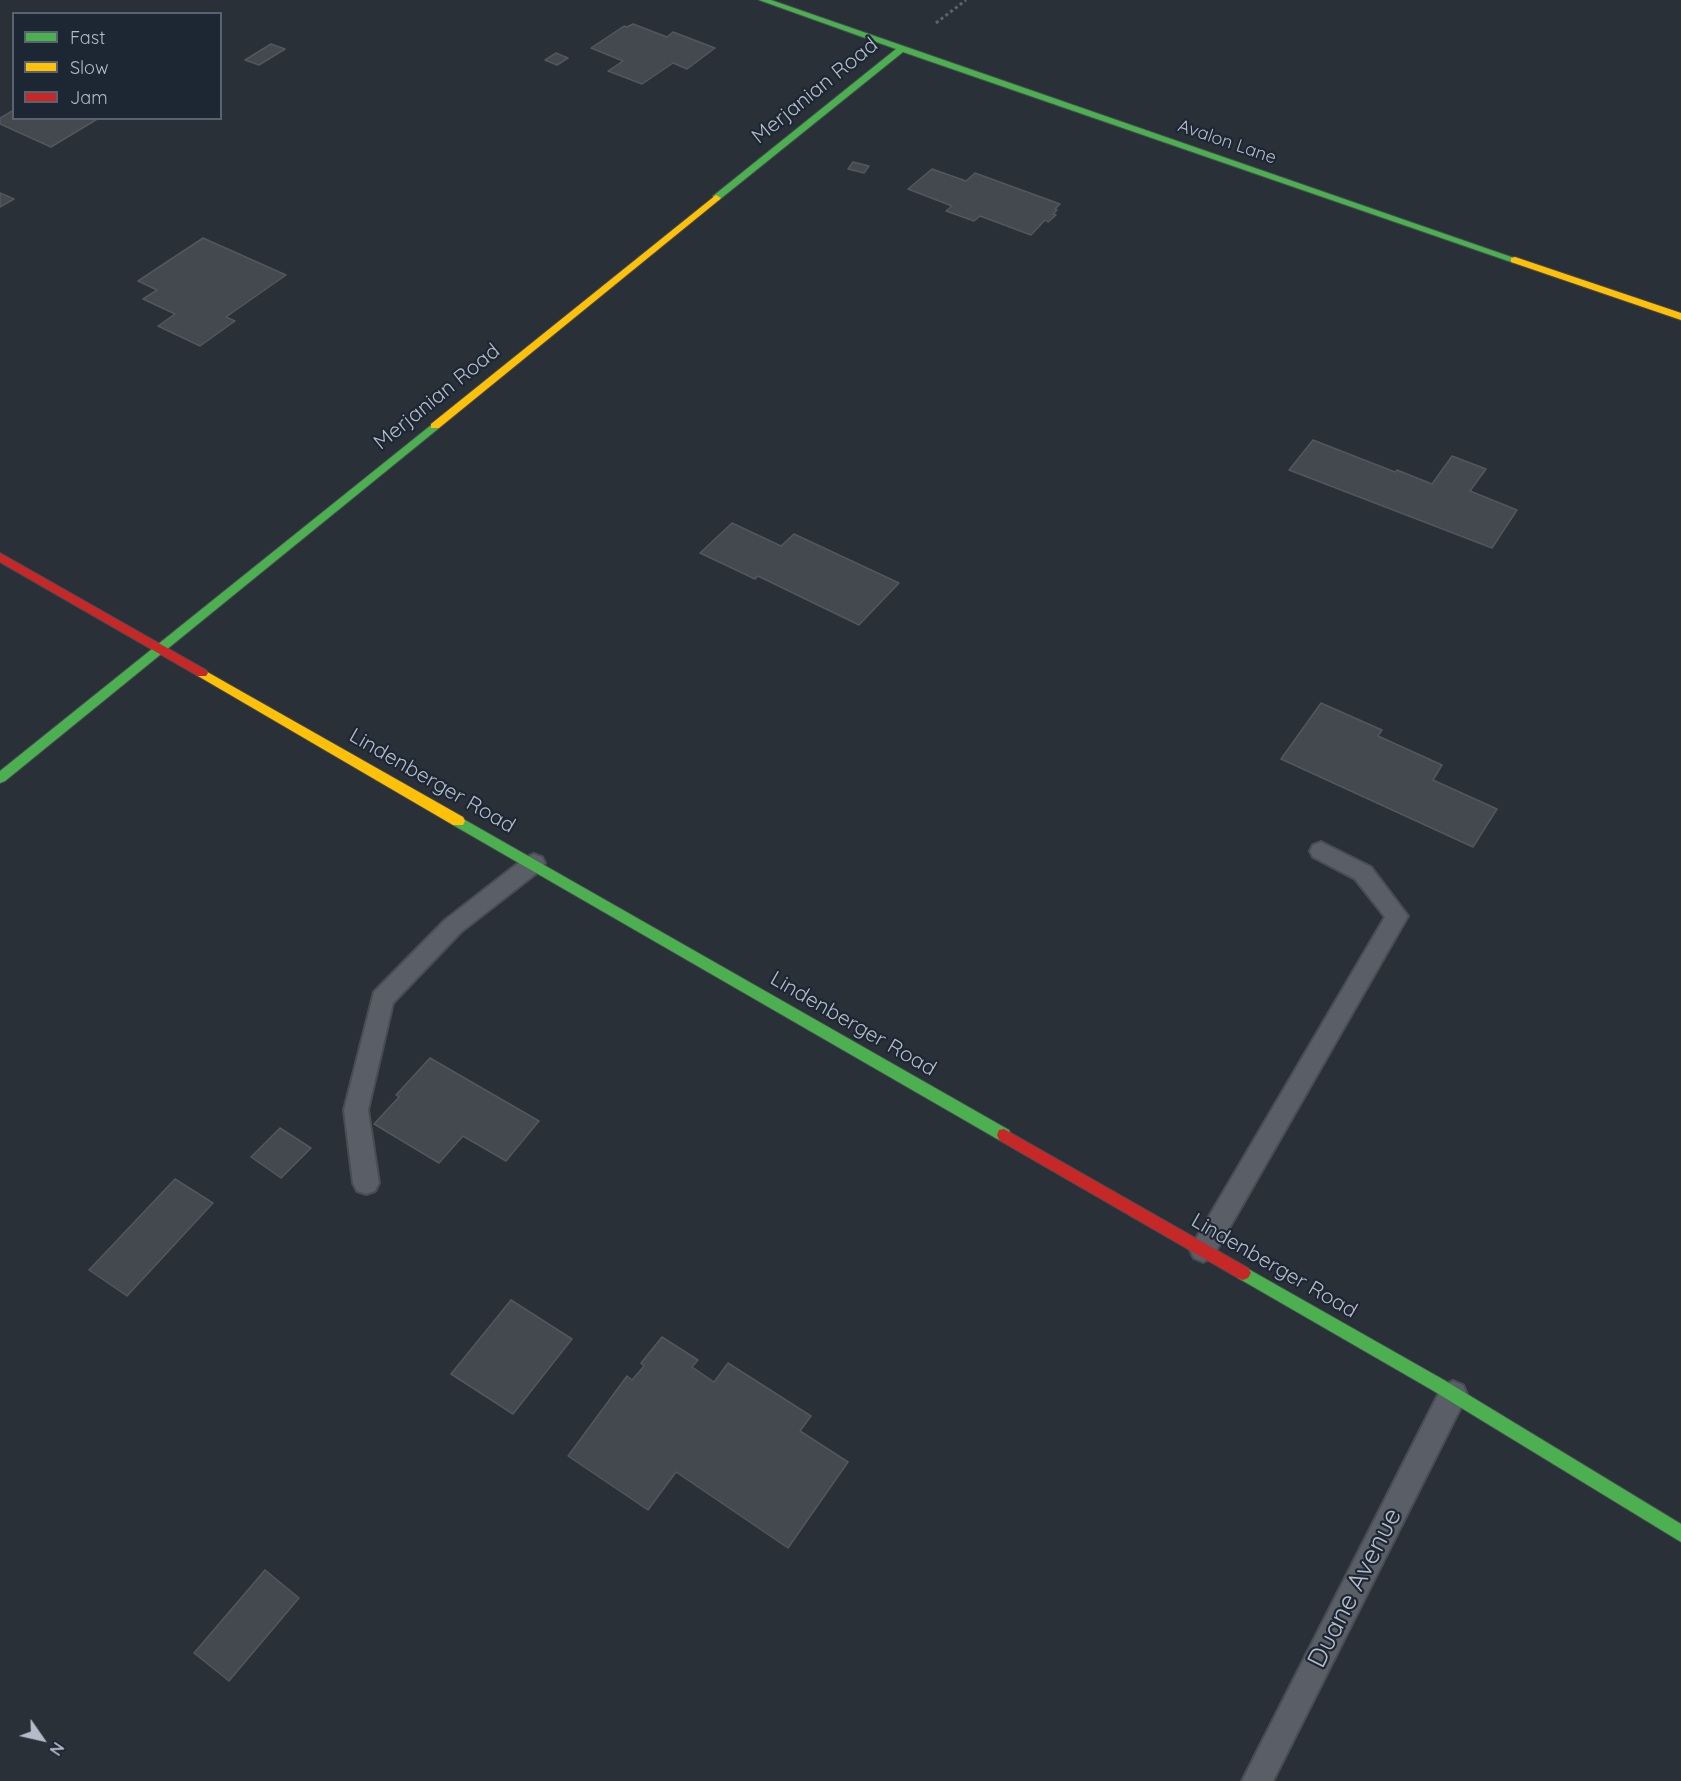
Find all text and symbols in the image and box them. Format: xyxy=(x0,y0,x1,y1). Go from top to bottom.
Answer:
legend xyxy=(12,12,222,120)
text: Fast xyxy=(70,26,105,49)
street label: Merjanian Road xyxy=(747,32,883,150)
text: Slow xyxy=(70,56,108,79)
text: Jam xyxy=(70,86,108,109)
street label: Avalon Lane xyxy=(1175,115,1279,169)
street label: Merjanian Road xyxy=(369,338,505,456)
street label: Lindenberger Road xyxy=(345,723,519,839)
street label: Lindenberger Road xyxy=(766,966,940,1082)
street label: Lindenberger Road xyxy=(1187,1208,1361,1324)
street label: Duane Avenue xyxy=(1301,1503,1409,1673)
north arrow xyxy=(12,1709,72,1769)
text: N xyxy=(45,1739,69,1760)

